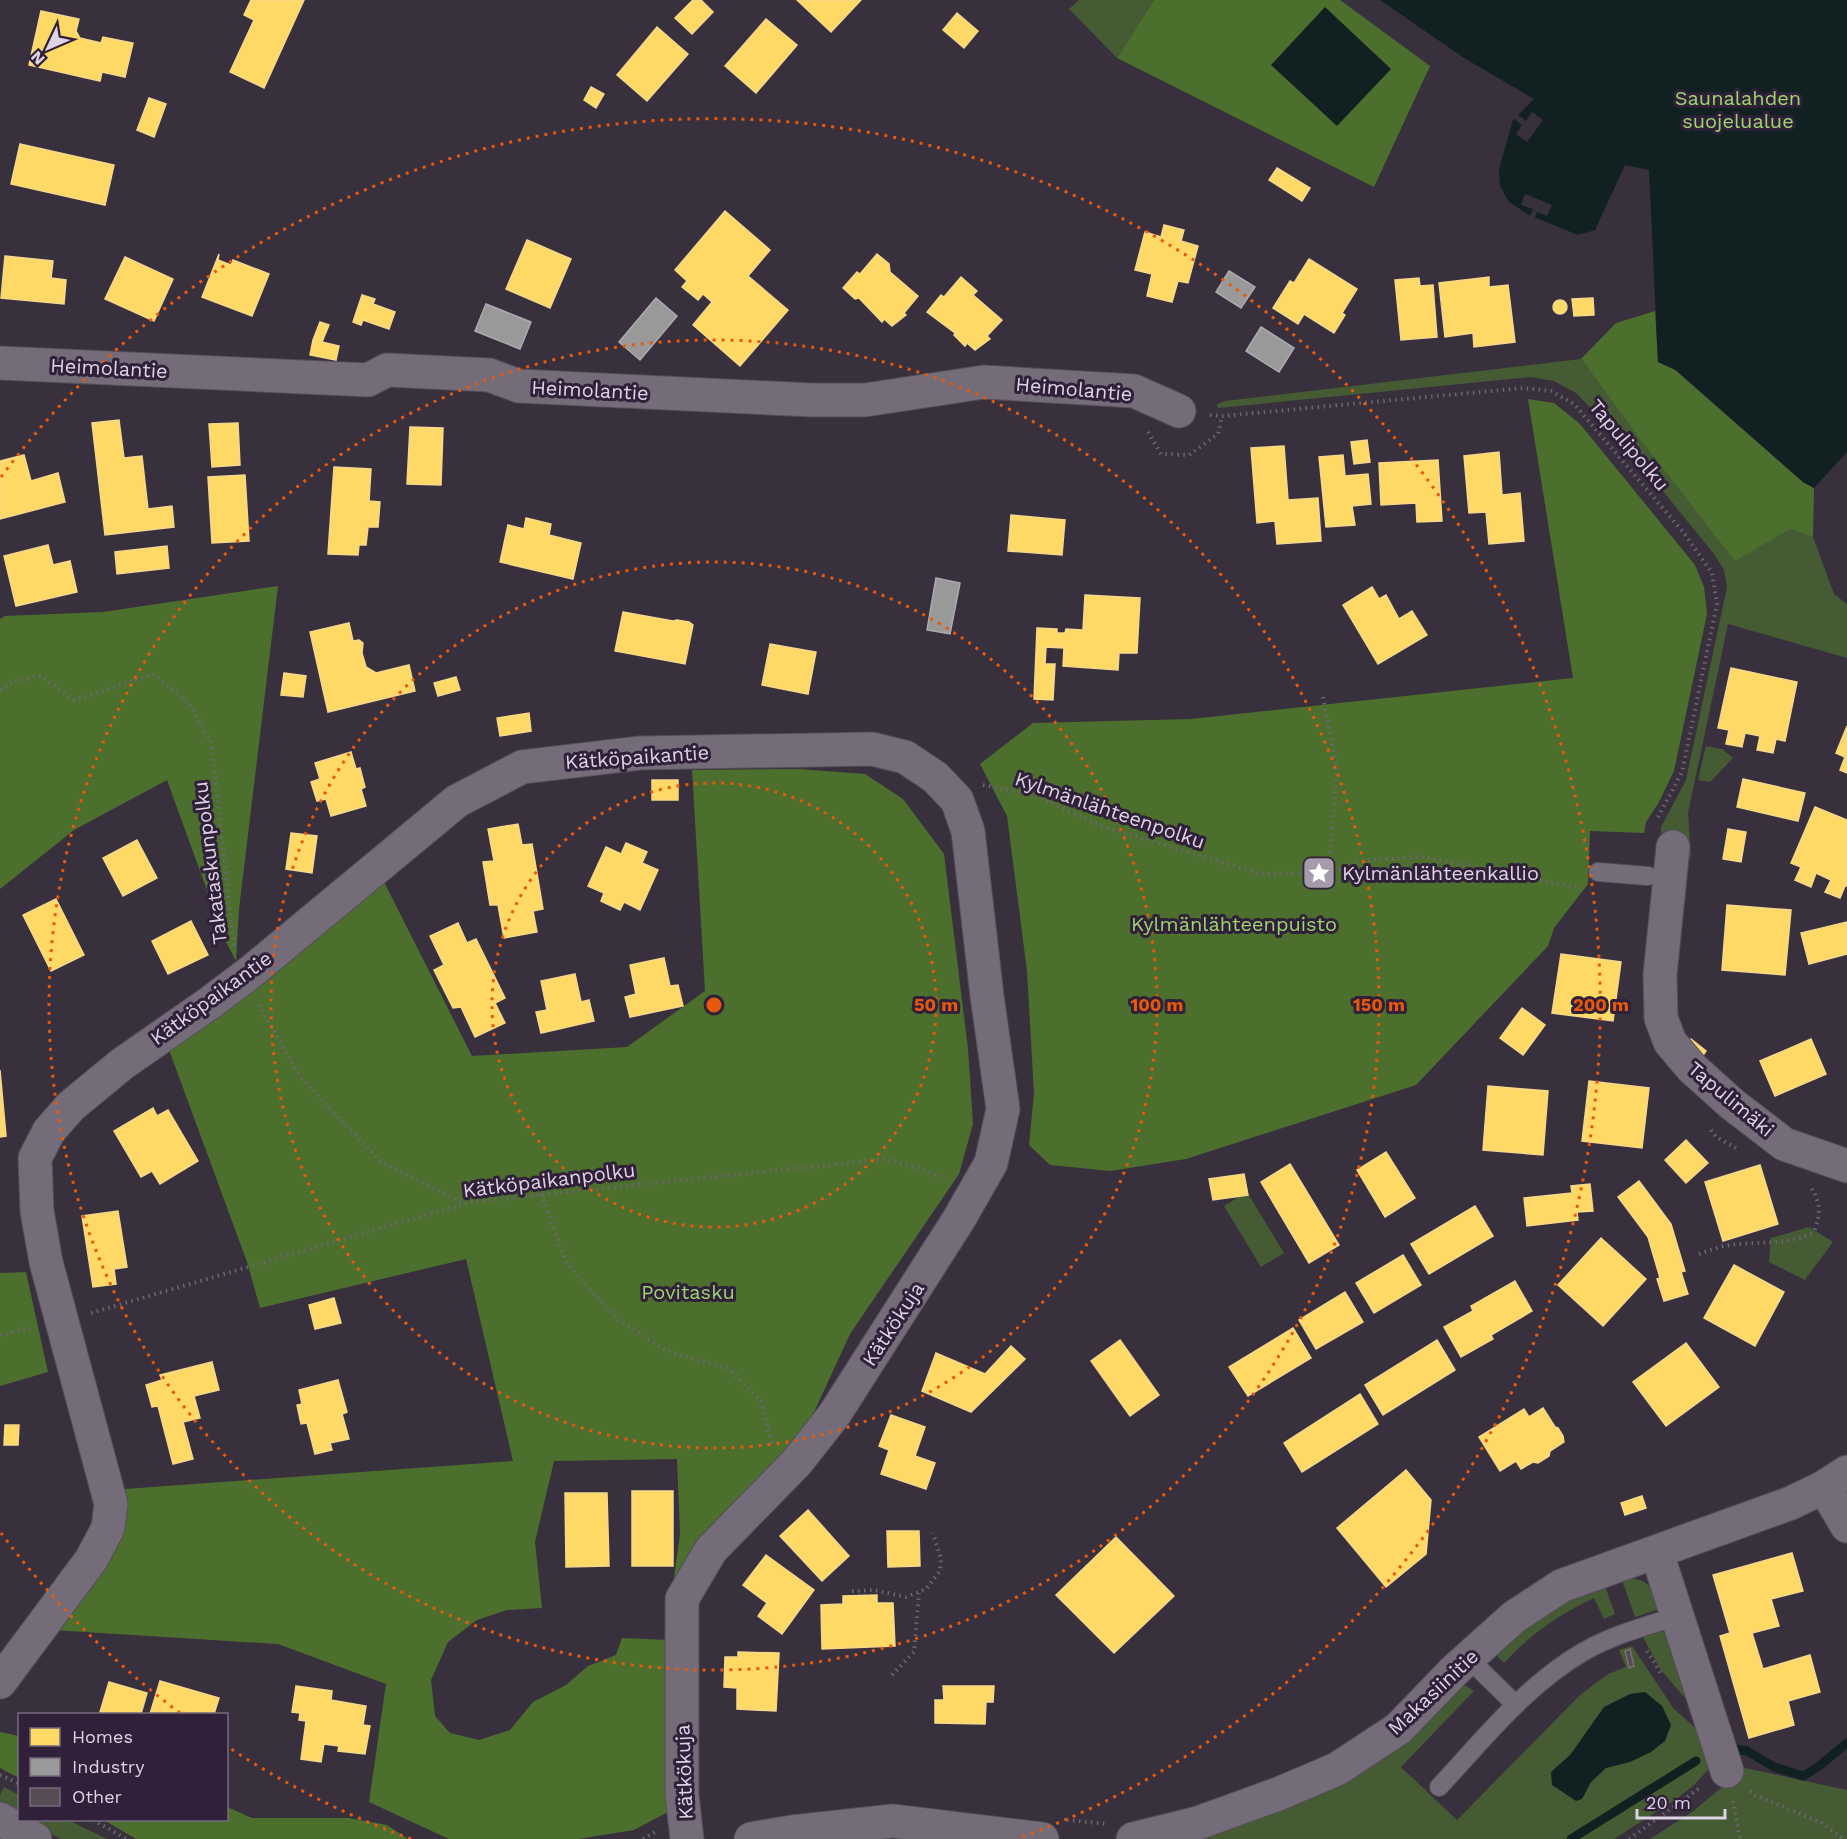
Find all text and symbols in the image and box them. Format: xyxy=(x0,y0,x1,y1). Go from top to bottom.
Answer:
north arrow xyxy=(18,18,78,78)
text: N xyxy=(27,47,49,69)
park label: Saunalahden suojelualue xyxy=(1675,86,1801,133)
street label: Heimolantie xyxy=(50,353,168,383)
street label: Heimolantie xyxy=(1014,372,1134,406)
street label: Heimolantie xyxy=(531,375,649,405)
street label: Tapulipolku xyxy=(1584,394,1674,496)
street label: Kätköpaikantie xyxy=(564,740,710,774)
street label: Kylmänlähteenpolku xyxy=(1012,766,1208,854)
street label: Takataskunpolku xyxy=(188,780,232,946)
place icon: Kylmänlähteenkallio xyxy=(1301,855,1337,891)
place label: Kylmänlähteenkallio xyxy=(1342,861,1539,885)
park label: Kylmänlähteenpuisto xyxy=(1131,912,1337,936)
street label: Kätköpaikantie xyxy=(146,946,276,1050)
text: 50 m xyxy=(914,994,958,1015)
text: 100 m xyxy=(1130,994,1184,1015)
text: 150 m xyxy=(1353,994,1405,1015)
text: 200 m xyxy=(1573,994,1629,1015)
centre of rings xyxy=(704,995,724,1015)
street label: Tapulimäki xyxy=(1683,1056,1779,1142)
street label: Kätköpaikanpolku xyxy=(461,1158,637,1202)
street label: Kätkökuja xyxy=(857,1277,929,1371)
park label: Povitasku xyxy=(641,1280,735,1304)
street label: Makasiinitie xyxy=(1383,1644,1483,1740)
legend xyxy=(18,1713,228,1821)
street label: Kätkökuja xyxy=(670,1724,698,1820)
text: Homes xyxy=(72,1726,133,1747)
text: Industry xyxy=(72,1756,145,1777)
scale bar xyxy=(1637,1782,1726,1820)
text: Other xyxy=(72,1786,122,1807)
text: 20 m xyxy=(1646,1792,1691,1813)

